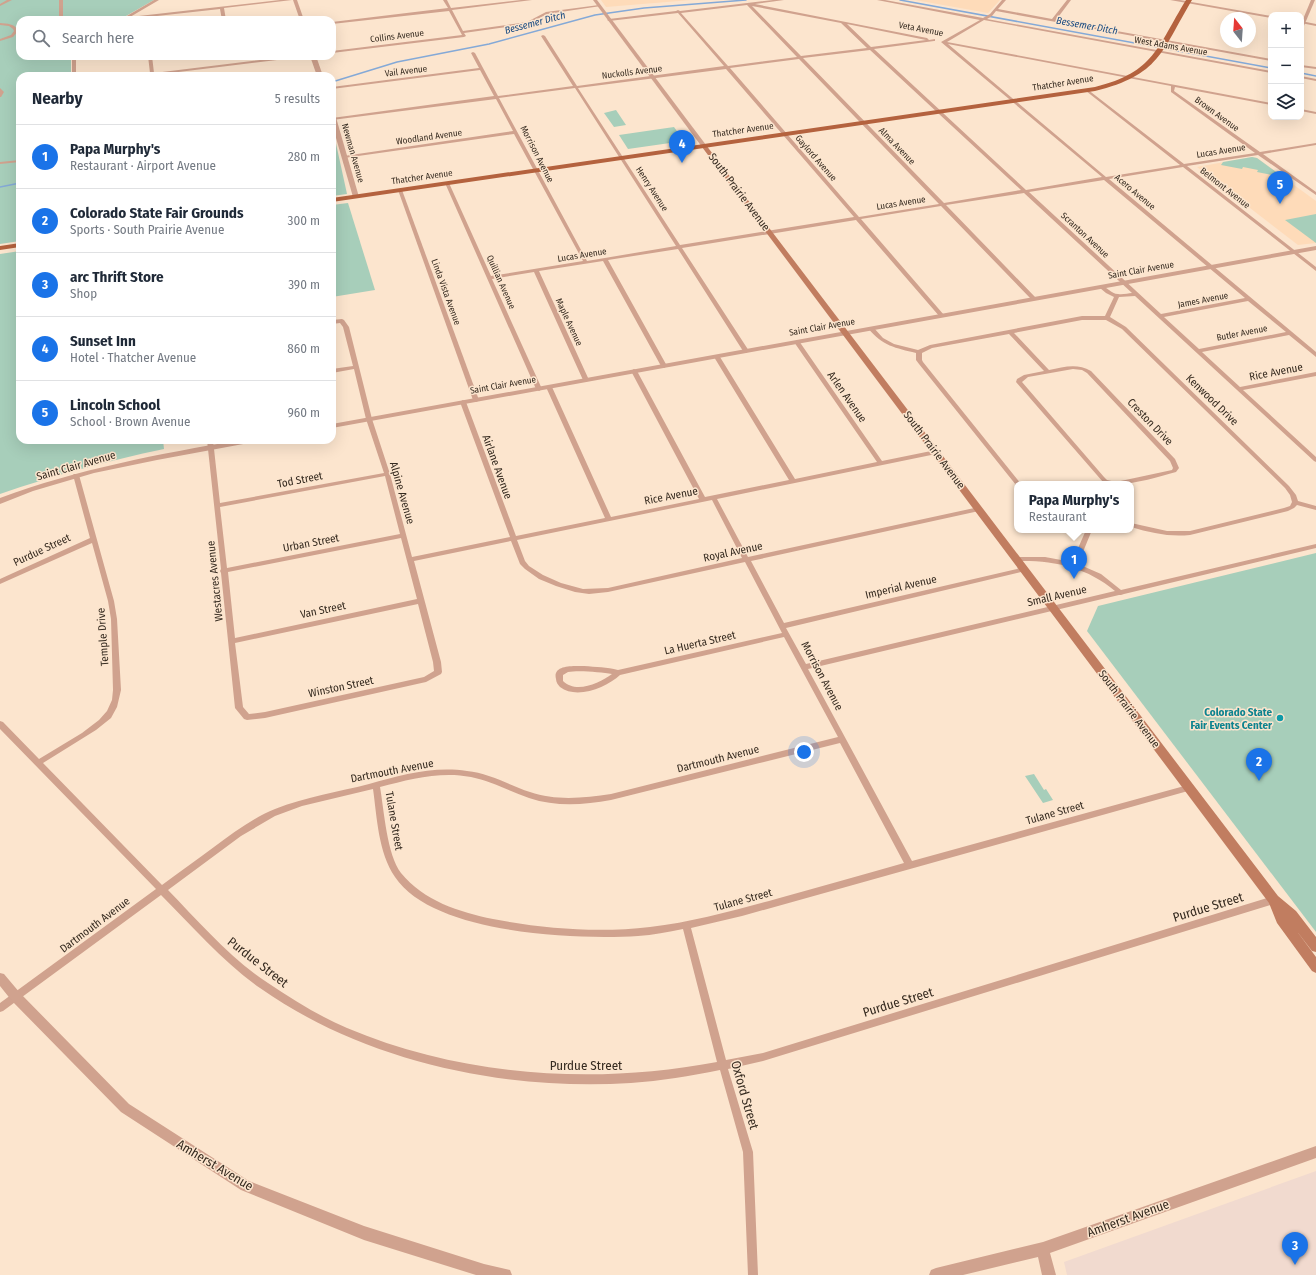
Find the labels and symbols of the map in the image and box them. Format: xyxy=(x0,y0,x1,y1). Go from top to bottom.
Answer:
water label: Bessemer Ditch xyxy=(503,9,567,37)
north arrow xyxy=(1220,12,1256,48)
water label: Bessemer Ditch xyxy=(1055,15,1119,37)
street label: Veta Avenue xyxy=(898,20,945,38)
street label: Collins Avenue xyxy=(370,28,425,44)
street label: West Adams Avenue xyxy=(1134,35,1209,57)
street label: Vail Avenue xyxy=(384,63,428,79)
street label: Nuckolls Avenue xyxy=(601,63,663,81)
street label: Thatcher Avenue xyxy=(1032,73,1095,93)
street label: Brown Avenue xyxy=(1193,95,1242,134)
street label: Thatcher Avenue xyxy=(712,121,775,139)
street label: Newman Avenue xyxy=(340,122,366,184)
street label: Morrison Avenue xyxy=(518,124,556,184)
street label: Alma Avenue xyxy=(877,125,918,167)
street label: Woodland Avenue xyxy=(395,127,463,147)
pin: 4 xyxy=(669,130,695,163)
street label: Gaylord Avenue xyxy=(793,133,839,183)
street label: Lucas Avenue xyxy=(1196,142,1247,160)
street label: South Prairie Avenue xyxy=(706,151,772,233)
street label: Henry Avenue xyxy=(634,165,670,214)
street label: Belmont Avenue xyxy=(1198,166,1252,211)
street label: Thatcher Avenue xyxy=(391,168,454,186)
pin: 5 xyxy=(1267,171,1293,204)
street label: Acero Avenue xyxy=(1113,172,1158,212)
street label: Lucas Avenue xyxy=(876,194,927,212)
street label: Scranton Avenue xyxy=(1059,210,1111,260)
street label: Lucas Avenue xyxy=(557,246,608,264)
street label: Quillian Avenue xyxy=(485,253,518,311)
street label: Linda Vista Avenue xyxy=(429,258,463,327)
street label: Saint Clair Avenue xyxy=(1107,259,1175,281)
street label: James Avenue xyxy=(1177,290,1230,310)
street label: Maple Avenue xyxy=(554,297,585,348)
street label: Saint Clair Avenue xyxy=(788,316,856,338)
street label: Butler Avenue xyxy=(1216,323,1269,343)
street label: Rice Avenue xyxy=(1248,360,1304,384)
street label: Arlen Avenue xyxy=(825,369,869,425)
street label: Kenwood Drive xyxy=(1183,372,1241,428)
street label: Saint Clair Avenue xyxy=(469,374,537,396)
street label: Creston Drive xyxy=(1124,396,1176,448)
street label: South Prairie Avenue xyxy=(901,409,967,491)
street label: Airlane Avenue xyxy=(479,433,515,501)
street label: Saint Clair Avenue xyxy=(35,449,117,483)
street label: Alpine Avenue xyxy=(387,460,417,526)
street label: Tod Street xyxy=(276,469,324,491)
street label: Rice Avenue xyxy=(643,484,699,508)
street label: Purdue Street xyxy=(11,531,73,569)
street label: Urban Street xyxy=(282,531,341,555)
street label: Royal Avenue xyxy=(702,539,764,565)
street label: Westacres Avenue xyxy=(204,540,226,622)
pin: 1 xyxy=(1061,546,1087,579)
street label: Imperial Avenue xyxy=(864,572,938,602)
street label: Small Avenue xyxy=(1026,583,1088,609)
street label: Van Street xyxy=(299,599,347,621)
street label: Temple Drive xyxy=(94,607,112,667)
street label: La Huerta Street xyxy=(663,628,737,658)
street label: Morrison Avenue xyxy=(798,639,846,713)
street label: South Prairie Avenue xyxy=(1096,668,1162,750)
street label: Winston Street xyxy=(307,674,375,700)
place label: Colorado State Fair Events Center xyxy=(1191,706,1273,732)
marker: Colorado State Fair Events Center xyxy=(1275,713,1285,723)
your location xyxy=(794,742,814,762)
street label: Dartmouth Avenue xyxy=(676,743,760,775)
pin: 2 xyxy=(1246,748,1272,781)
street label: Dartmouth Avenue xyxy=(349,757,435,785)
street label: Tulane Street xyxy=(382,791,406,852)
street label: Tulane Street xyxy=(1025,798,1086,827)
street label: Tulane Street xyxy=(713,886,774,914)
street label: Purdue Street xyxy=(1171,889,1246,925)
street label: Dartmouth Avenue xyxy=(57,894,133,956)
street label: Purdue Street xyxy=(225,934,292,991)
street label: Purdue Street xyxy=(861,984,936,1020)
street label: Purdue Street xyxy=(550,1058,623,1073)
street label: Oxford Street xyxy=(728,1059,762,1132)
street label: Amherst Avenue xyxy=(174,1136,256,1194)
street label: Amherst Avenue xyxy=(1085,1196,1171,1240)
pin: 3 xyxy=(1282,1232,1308,1265)

